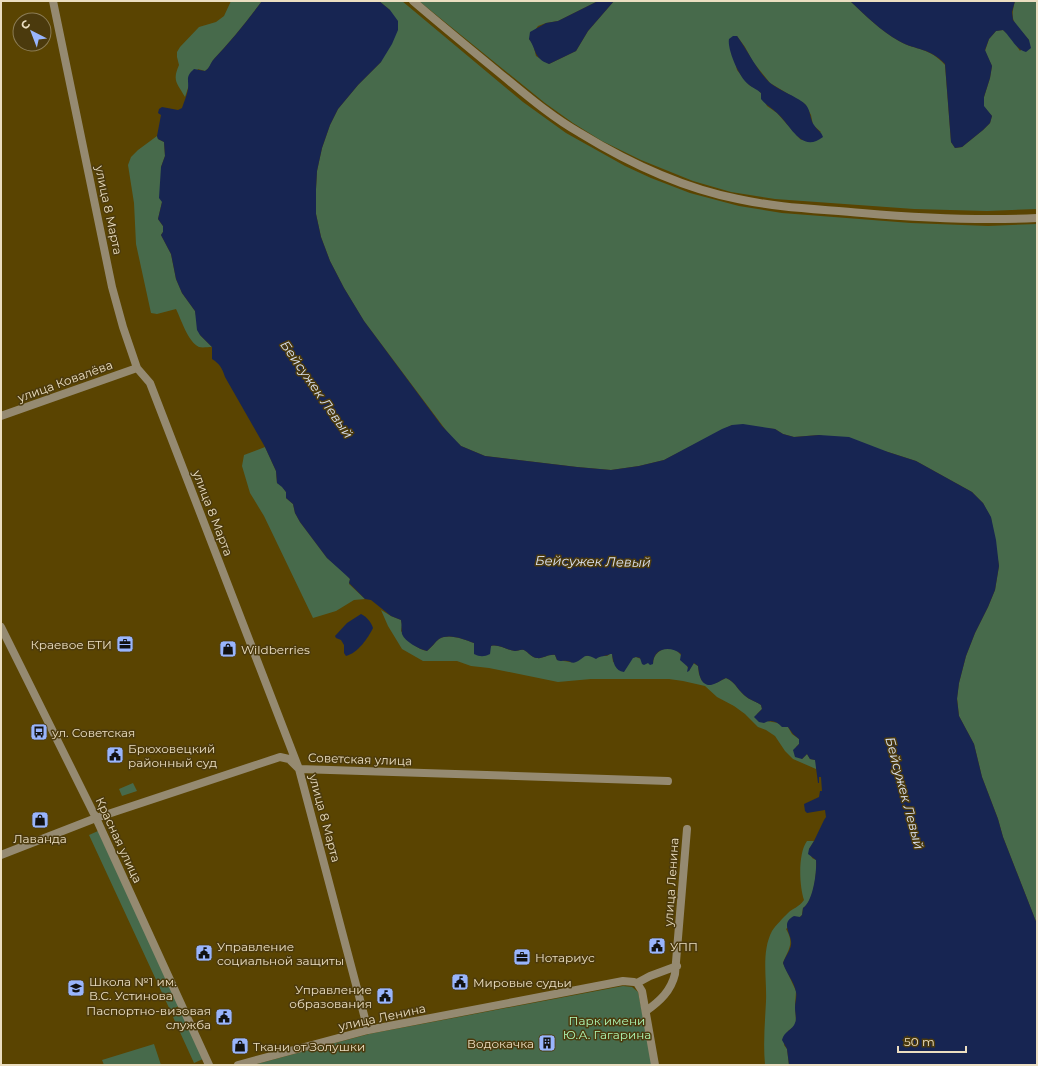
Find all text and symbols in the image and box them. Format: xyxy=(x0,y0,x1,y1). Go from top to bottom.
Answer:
north arrow xyxy=(12,12,52,52)
text: С xyxy=(18,17,33,32)
street label: улица 8 Марта xyxy=(92,163,126,256)
water label: Бейсужек Левый xyxy=(277,337,357,441)
street label: улица Ковалёва xyxy=(15,357,114,405)
street label: улица 8 Марта xyxy=(189,467,236,558)
water label: Бейсужек Левый xyxy=(535,552,651,570)
office icon: Краевое БТИ xyxy=(115,634,135,654)
place label: Краевое БТИ xyxy=(30,637,112,652)
shop icon: Wildberries xyxy=(218,639,238,659)
place label: Wildberries xyxy=(241,642,310,657)
bus stop icon: ул. Советская xyxy=(29,722,49,742)
place label: ул. Советская xyxy=(51,725,135,740)
water label: Бейсужек Левый xyxy=(882,735,928,851)
place label: Брюховецкий районный суд xyxy=(128,741,217,770)
public building icon: Брюховецкий районный суд xyxy=(105,745,125,765)
street label: Советская улица xyxy=(308,750,412,768)
street label: улица 8 Марта xyxy=(306,771,344,864)
street label: Красная улица xyxy=(93,795,145,885)
shop icon: Лаванда xyxy=(30,810,50,830)
place label: Лаванда xyxy=(13,831,67,846)
street label: улица Ленина xyxy=(660,837,682,928)
public building icon: УПП xyxy=(647,936,667,956)
place label: Управление социальной защиты xyxy=(217,939,344,968)
place label: УПП xyxy=(670,939,698,954)
public building icon: Управление социальной защиты xyxy=(194,943,214,963)
office icon: Нотариус xyxy=(512,947,532,967)
place label: Нотариус xyxy=(535,950,595,965)
public building icon: Мировые судьи xyxy=(450,972,470,992)
place label: Школа №1 им. В.С. Устинова xyxy=(89,974,177,1003)
place label: Мировые судьи xyxy=(473,975,572,990)
school or university icon: Школа №1 им. В.С. Устинова xyxy=(66,978,86,998)
place label: Управление образования xyxy=(289,982,372,1011)
public building icon: Управление образования xyxy=(375,986,395,1006)
street label: улица Ленина xyxy=(336,1000,427,1034)
place label: Паспортно-визовая служба xyxy=(86,1003,211,1032)
public building icon: Паспортно-визовая служба xyxy=(214,1007,234,1027)
park label: Парк имени Ю.А. Гагарина xyxy=(563,1013,651,1042)
scale bar xyxy=(898,1028,966,1054)
building icon: Водокачка xyxy=(537,1033,557,1053)
text: 50 m xyxy=(904,1034,935,1049)
shop icon: Ткани от Золушки xyxy=(230,1036,250,1056)
place label: Водокачка xyxy=(467,1036,534,1051)
place label: Ткани от Золушки xyxy=(253,1039,365,1054)

